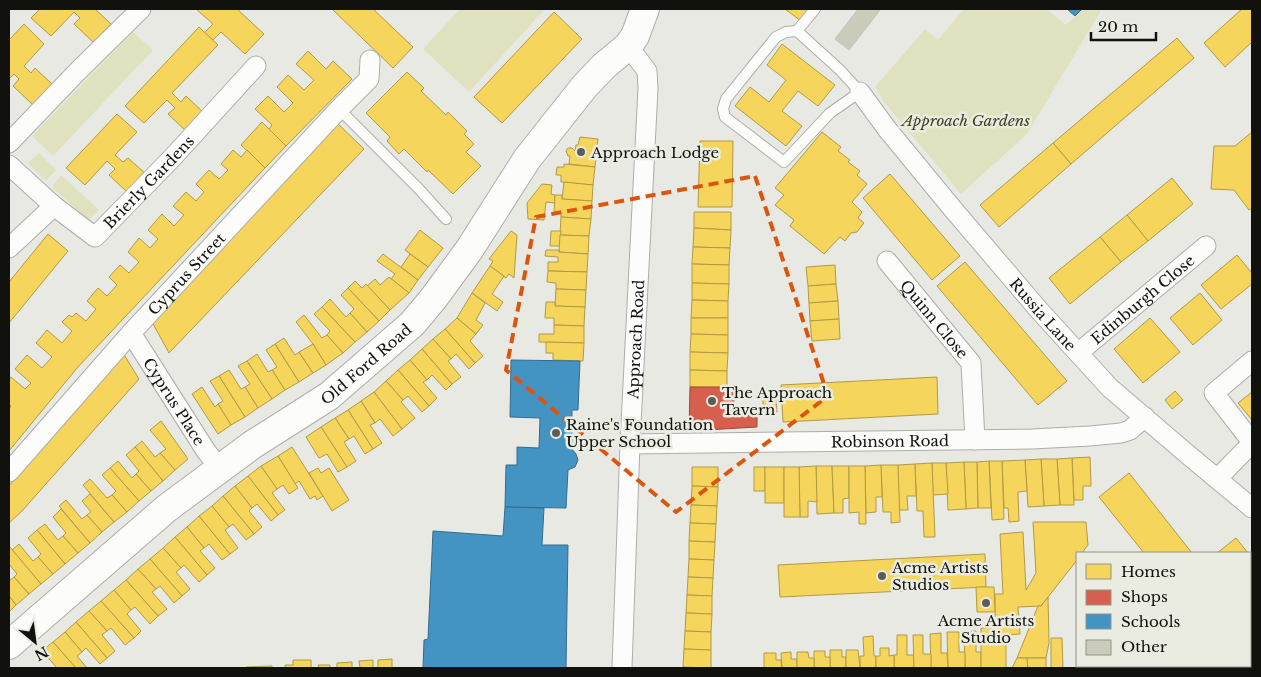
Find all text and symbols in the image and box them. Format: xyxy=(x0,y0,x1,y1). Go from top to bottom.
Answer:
scale bar xyxy=(1091,10,1156,42)
text: 20 m xyxy=(1098,17,1138,36)
park label: Approach Gardens xyxy=(900,111,1030,130)
street label: Brierly Gardens xyxy=(99,131,198,232)
place label: Approach Lodge xyxy=(590,143,719,162)
marker: Approach Lodge xyxy=(575,146,587,158)
street label: Cyprus Street xyxy=(143,228,229,319)
street label: Edinburgh Close xyxy=(1087,250,1198,348)
street label: Russia Lane xyxy=(1006,274,1081,355)
street label: Quinn Close xyxy=(897,276,973,362)
street label: Approach Road xyxy=(623,279,648,401)
street label: Old Ford Road xyxy=(317,319,415,408)
street label: Cyprus Place xyxy=(140,354,209,449)
place label: The Approach Tavern xyxy=(722,383,832,419)
marker: The Approach Tavern xyxy=(706,395,718,407)
place label: Raine's Foundation Upper School xyxy=(566,415,713,451)
marker: Raine's Foundation Upper School xyxy=(550,427,562,439)
street label: Robinson Road xyxy=(831,431,949,451)
legend xyxy=(1076,552,1251,667)
place label: Acme Artists Studios xyxy=(891,558,989,594)
text: Homes xyxy=(1121,562,1176,581)
marker: Acme Artists Studios xyxy=(876,570,888,582)
text: Shops xyxy=(1121,587,1168,606)
marker: Acme Artists Studio xyxy=(980,597,992,609)
place label: Acme Artists Studio xyxy=(937,611,1034,647)
text: Schools xyxy=(1121,612,1181,631)
north arrow xyxy=(10,617,60,667)
text: Other xyxy=(1121,637,1168,656)
text: N xyxy=(31,642,51,664)

